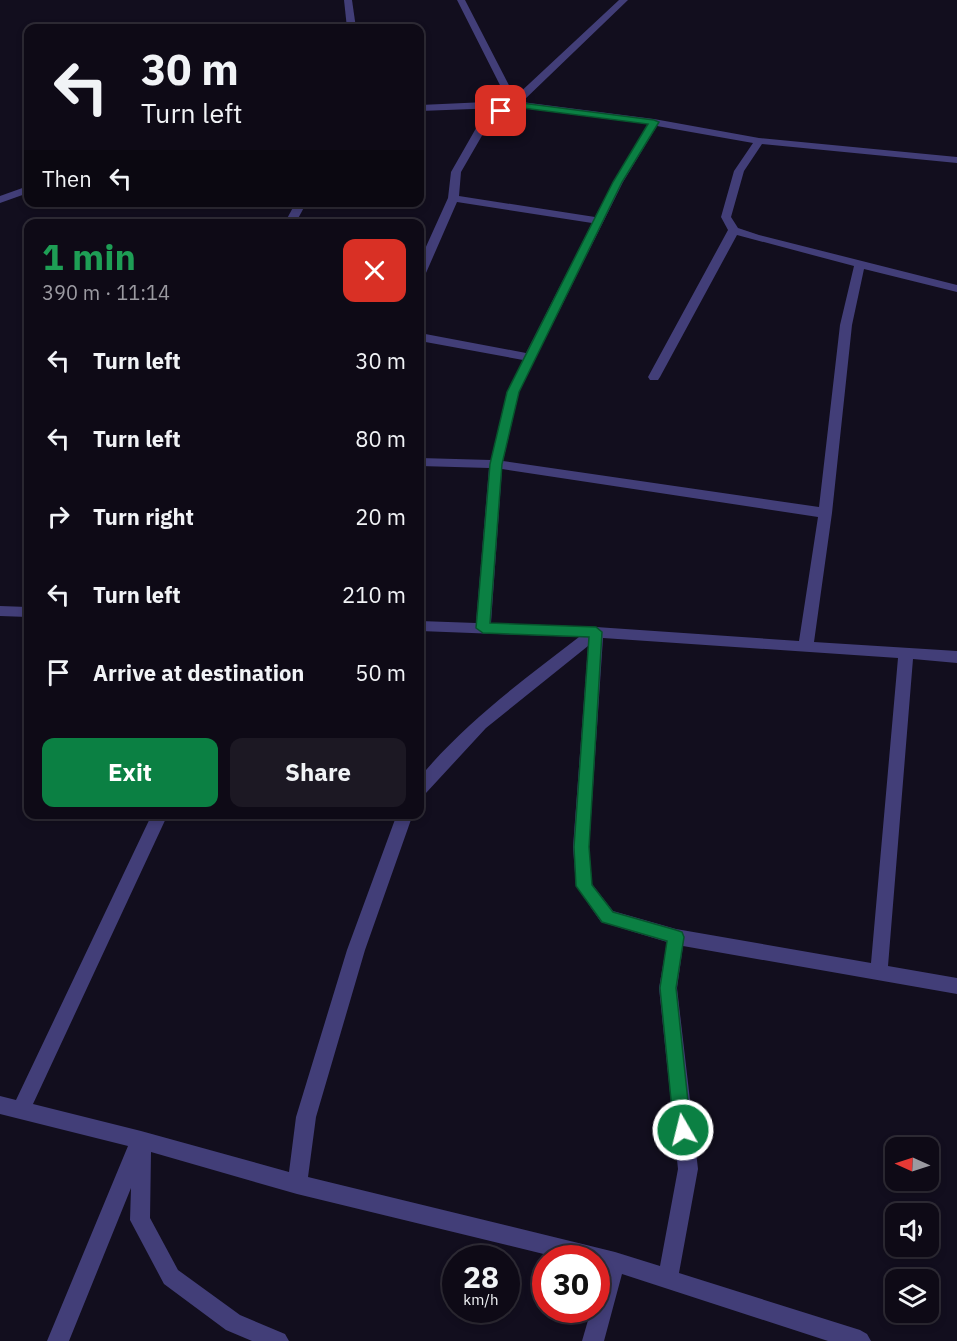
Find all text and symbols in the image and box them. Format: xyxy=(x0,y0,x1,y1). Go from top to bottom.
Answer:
text: 30 m xyxy=(141,42,239,97)
icon: left xyxy=(42,48,120,126)
pin xyxy=(475,85,526,136)
icon: arrive xyxy=(484,94,517,127)
text: Turn left xyxy=(141,95,242,130)
icon: left xyxy=(104,162,137,195)
text: Then xyxy=(42,164,92,193)
text: 1 min xyxy=(42,233,136,280)
button: close xyxy=(343,239,406,302)
text: 390 m · 11:14 xyxy=(42,279,170,306)
icon: left xyxy=(42,344,75,377)
text: Turn left xyxy=(93,346,181,375)
text: 30 m xyxy=(355,346,406,375)
icon: left xyxy=(42,422,75,455)
text: Turn left xyxy=(93,424,181,453)
text: 80 m xyxy=(355,424,406,453)
icon: right xyxy=(42,500,75,533)
text: Turn right xyxy=(93,502,194,531)
text: 20 m xyxy=(355,502,406,531)
icon: left xyxy=(42,578,75,611)
text: Turn left xyxy=(93,580,181,609)
text: 210 m xyxy=(342,580,406,609)
icon: arrive xyxy=(42,656,75,689)
text: Arrive at destination xyxy=(93,658,304,687)
text: 50 m xyxy=(355,658,406,687)
button: Exit xyxy=(42,738,218,807)
button: Share xyxy=(230,738,406,807)
position arrow xyxy=(651,1098,715,1162)
north arrow xyxy=(885,1137,939,1191)
map controls xyxy=(885,1137,939,1323)
button: sound xyxy=(885,1203,939,1257)
speed limit sign: 30 xyxy=(532,1245,610,1323)
text: 28 xyxy=(463,1257,499,1296)
button: layers xyxy=(885,1269,939,1323)
text: km/h xyxy=(463,1290,499,1309)

